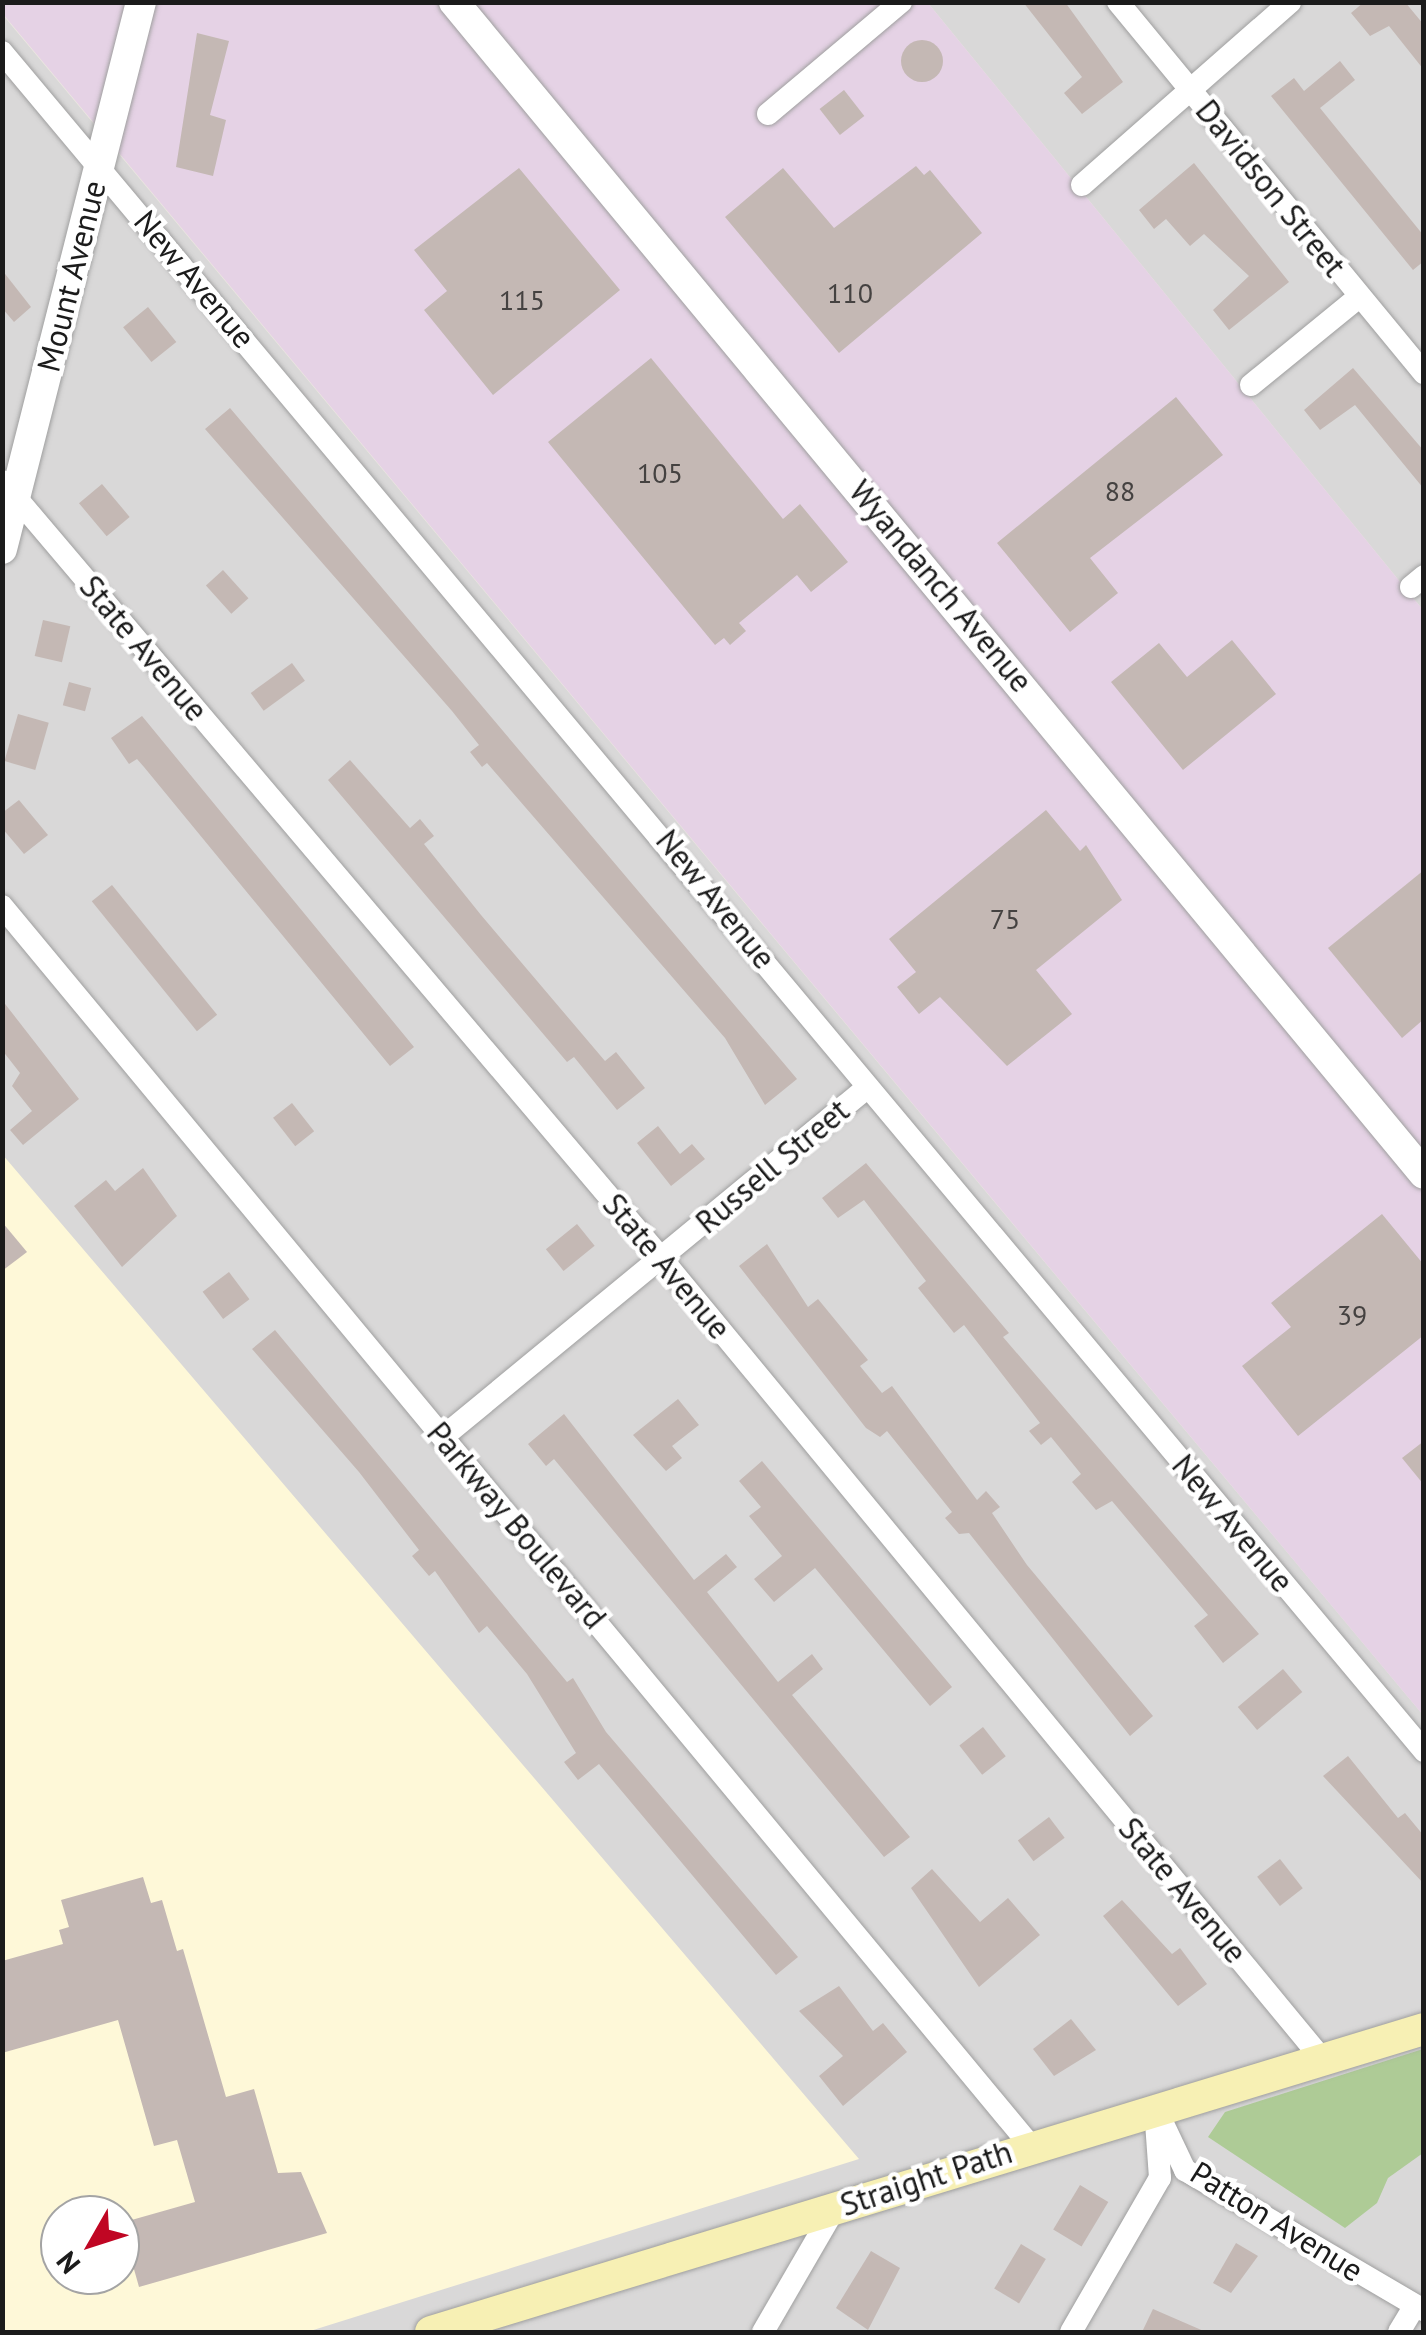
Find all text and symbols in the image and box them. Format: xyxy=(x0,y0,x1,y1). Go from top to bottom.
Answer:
street label: Davidson Street xyxy=(1188,92,1354,284)
street label: Mount Avenue xyxy=(29,176,113,376)
street label: New Avenue xyxy=(126,202,264,356)
house number: 110 xyxy=(827,276,873,310)
house number: 115 xyxy=(499,283,545,317)
house number: 105 xyxy=(637,456,683,490)
street label: Wyandanch Avenue xyxy=(841,472,1041,700)
house number: 88 xyxy=(1105,474,1135,508)
street label: State Avenue xyxy=(72,567,216,729)
street label: New Avenue xyxy=(648,821,784,977)
house number: 75 xyxy=(990,902,1020,936)
street label: Russell Street xyxy=(688,1091,856,1241)
street label: State Avenue xyxy=(595,1185,739,1347)
house number: 39 xyxy=(1337,1298,1367,1332)
street label: Parkway Boulevard xyxy=(419,1413,615,1637)
street label: New Avenue xyxy=(1164,1446,1302,1600)
street label: State Avenue xyxy=(1111,1809,1255,1971)
street label: Straight Path xyxy=(835,2132,1017,2224)
street label: Patton Avenue xyxy=(1183,2152,1371,2290)
north arrow xyxy=(40,2195,140,2295)
text: N xyxy=(48,2244,88,2282)

